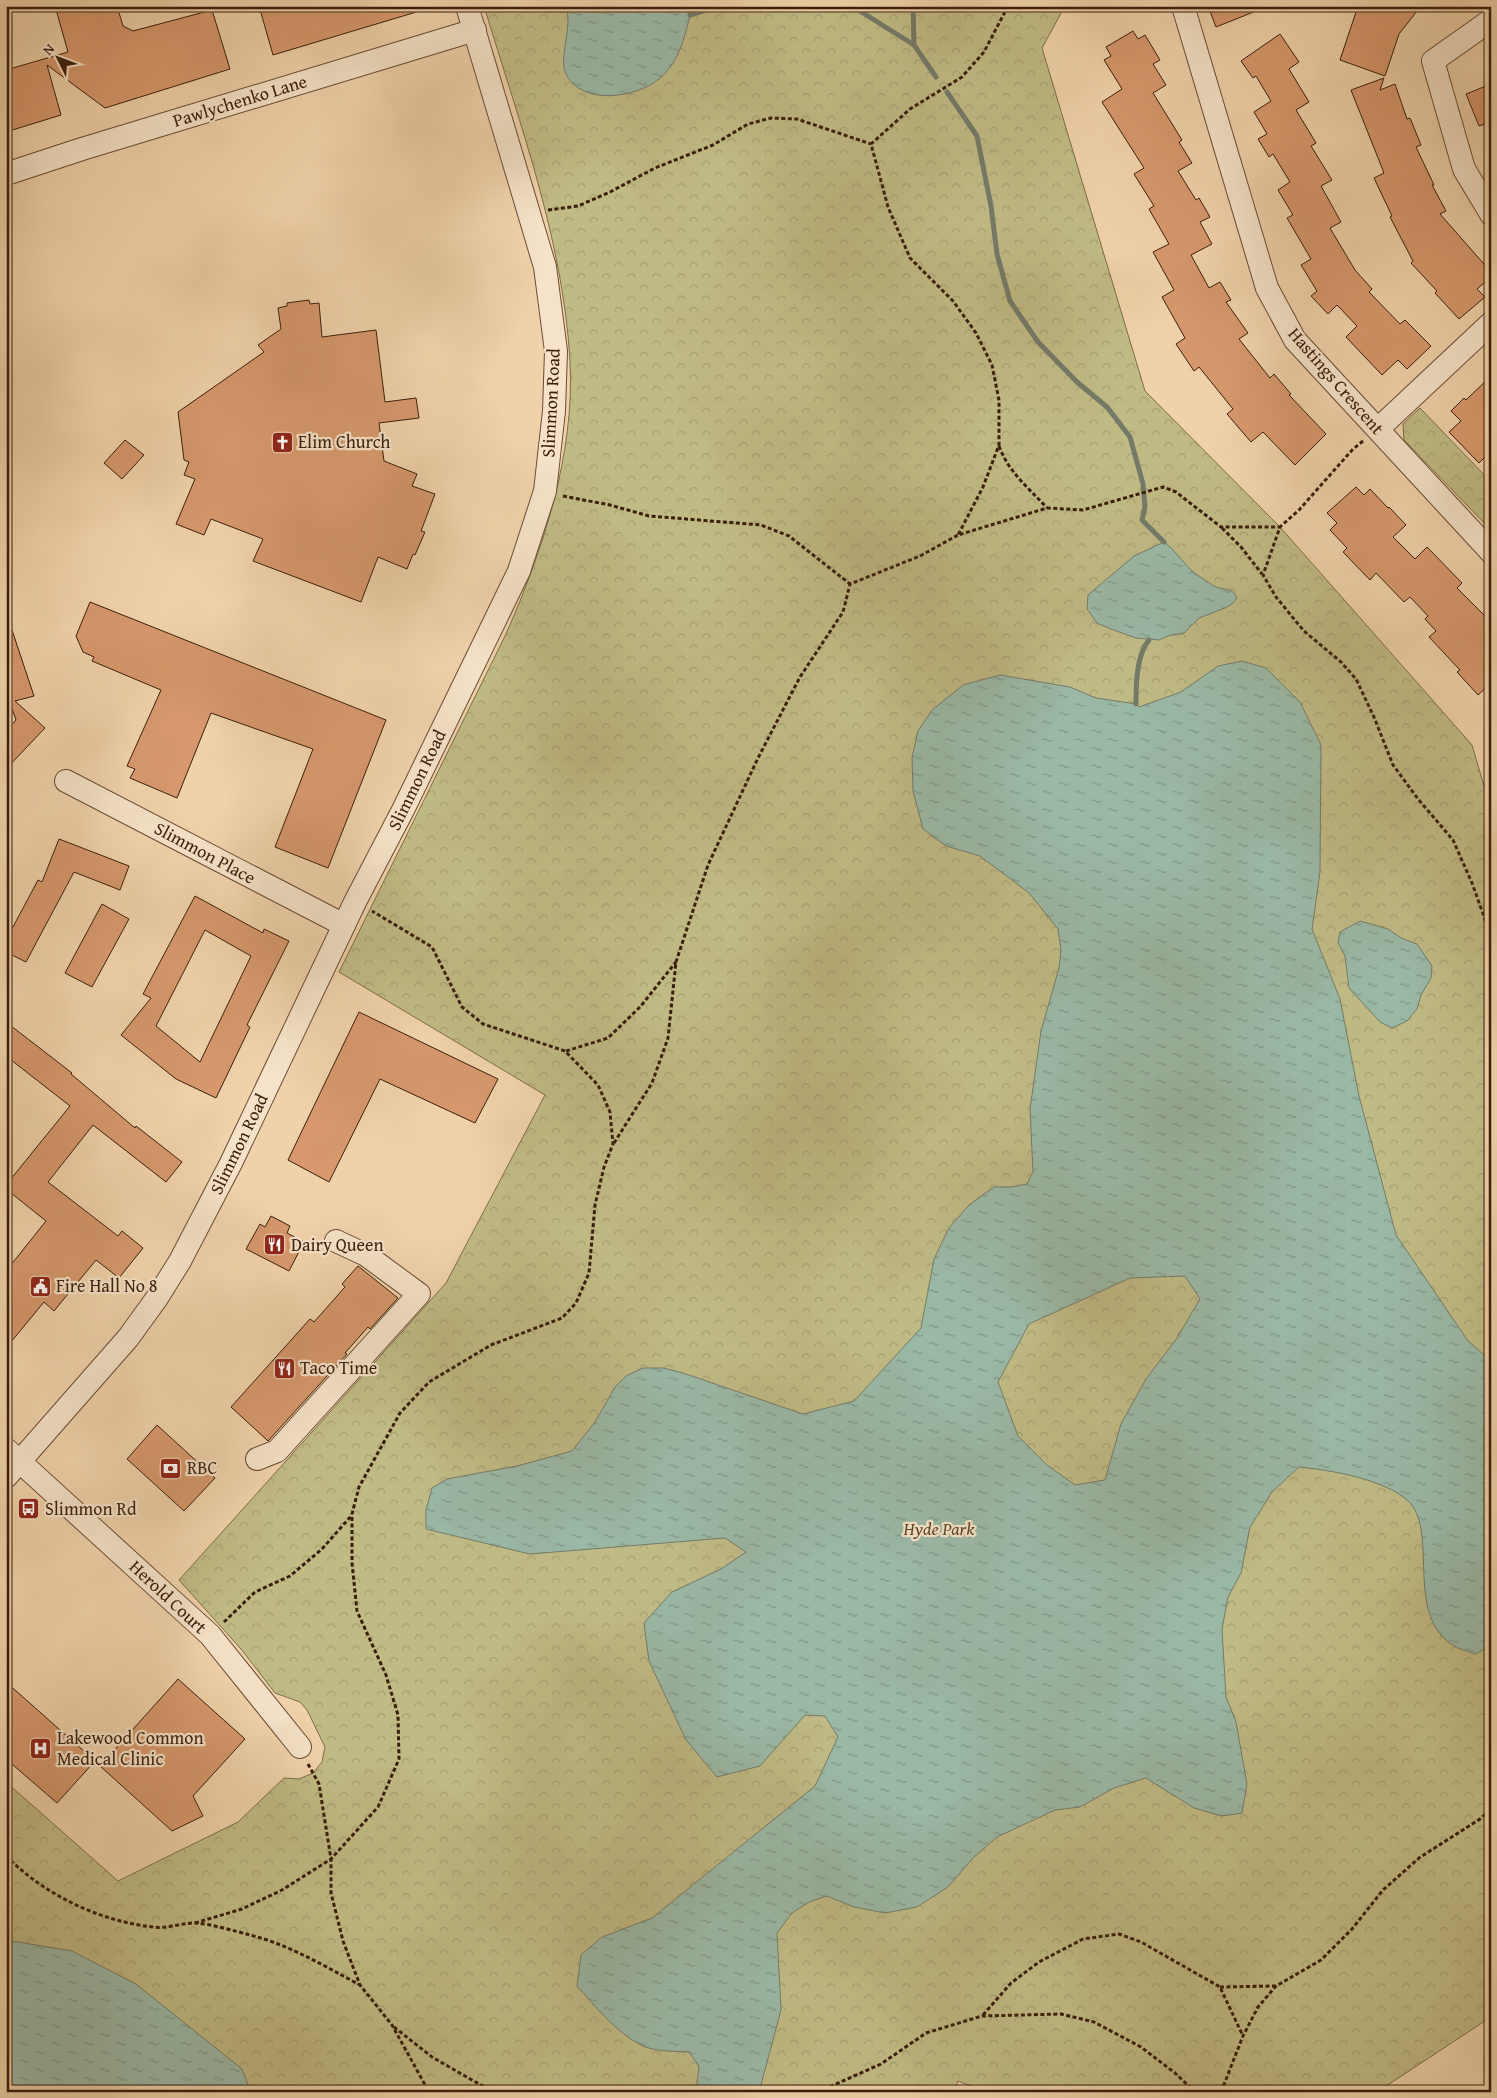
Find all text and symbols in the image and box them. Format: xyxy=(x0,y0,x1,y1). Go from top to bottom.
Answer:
north arrow xyxy=(32,32,82,82)
text: N xyxy=(38,39,59,59)
street label: Pawlychenko Lane xyxy=(170,67,310,134)
street label: Hastings Crescent xyxy=(1282,321,1391,441)
street label: Slimmon Road xyxy=(534,347,567,458)
place label: Elim Church xyxy=(298,428,390,455)
church icon: Elim Church xyxy=(270,430,294,454)
street label: Slimmon Road xyxy=(380,724,453,835)
street label: Slimmon Place xyxy=(150,815,261,891)
street label: Slimmon Road xyxy=(202,1088,275,1199)
place label: Dairy Queen xyxy=(291,1231,384,1258)
restaurant icon: Dairy Queen xyxy=(263,1233,287,1257)
place label: Fire Hall No 8 xyxy=(56,1272,158,1299)
public building icon: Fire Hall No 8 xyxy=(28,1274,52,1298)
place label: Taco Time xyxy=(300,1354,377,1381)
restaurant icon: Taco Time xyxy=(272,1356,296,1380)
place label: RBC xyxy=(187,1454,218,1481)
bank icon: RBC xyxy=(159,1456,183,1480)
place label: Slimmon Rd xyxy=(45,1495,137,1522)
bus stop icon: Slimmon Rd xyxy=(17,1497,41,1521)
park label: Hyde Park xyxy=(903,1515,975,1542)
street label: Herold Court xyxy=(123,1553,214,1640)
place label: Lakewood Common Medical Clinic xyxy=(57,1724,204,1772)
hospital icon: Lakewood Common Medical Clinic xyxy=(29,1736,53,1760)

